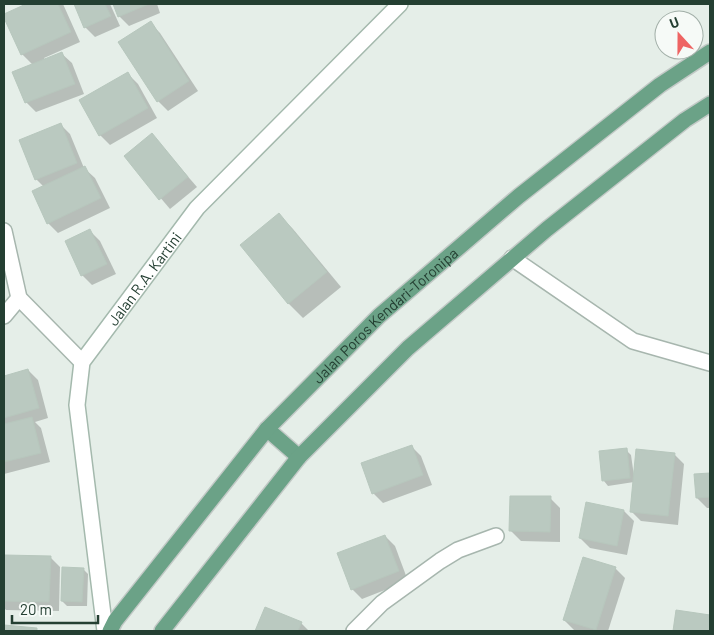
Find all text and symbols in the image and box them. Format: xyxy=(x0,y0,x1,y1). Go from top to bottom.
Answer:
north arrow xyxy=(654,10,704,60)
text: U xyxy=(667,13,681,32)
street label: Jalan R.A. Kartini xyxy=(104,228,185,329)
street label: Jalan Poros Kendari-Toronipa xyxy=(309,244,461,387)
scale bar xyxy=(12,592,99,624)
text: 20 m xyxy=(20,600,52,618)

